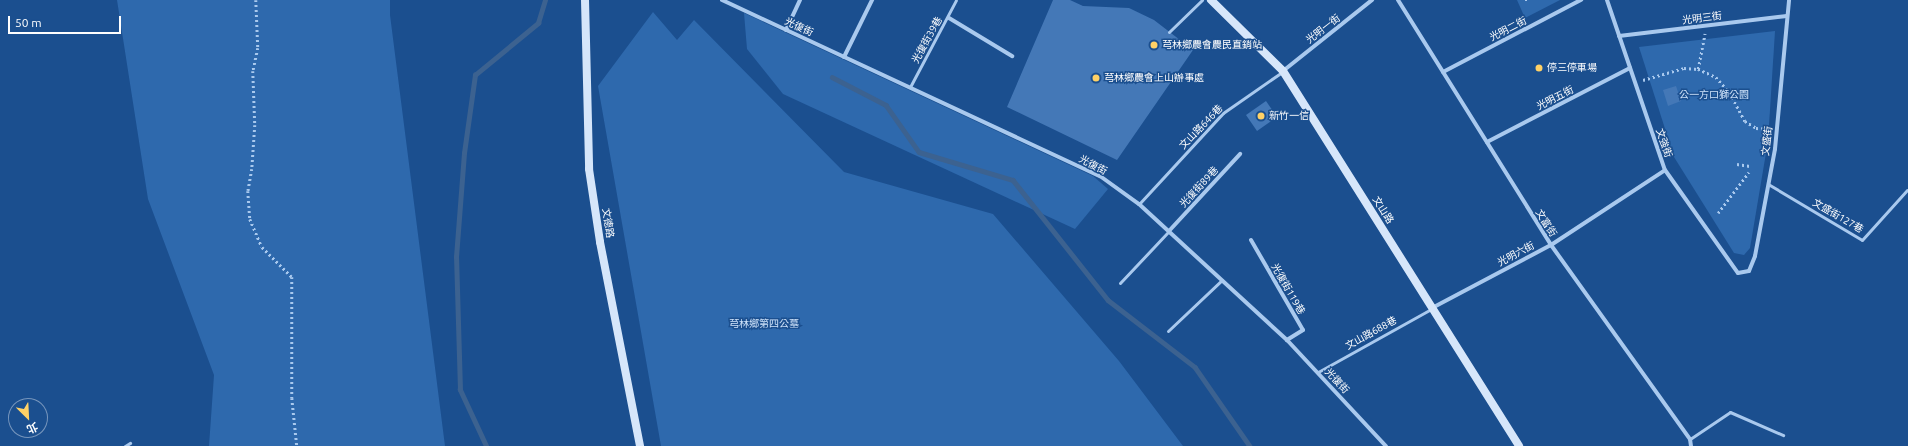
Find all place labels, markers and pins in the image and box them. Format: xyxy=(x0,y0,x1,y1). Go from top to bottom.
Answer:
place label: 芎林鄉農會農民直銷站 xyxy=(1162,39,1262,51)
marker: 芎林鄉農會農民直銷站 xyxy=(1149,40,1159,50)
place label: 停三停車場 xyxy=(1547,62,1597,74)
marker: 停三停車場 xyxy=(1534,63,1544,73)
place label: 芎林鄉農會上山辦事處 xyxy=(1104,72,1204,84)
marker: 芎林鄉農會上山辦事處 xyxy=(1091,73,1101,83)
place label: 新竹一信 xyxy=(1269,110,1309,122)
marker: 新竹一信 xyxy=(1256,111,1266,121)

